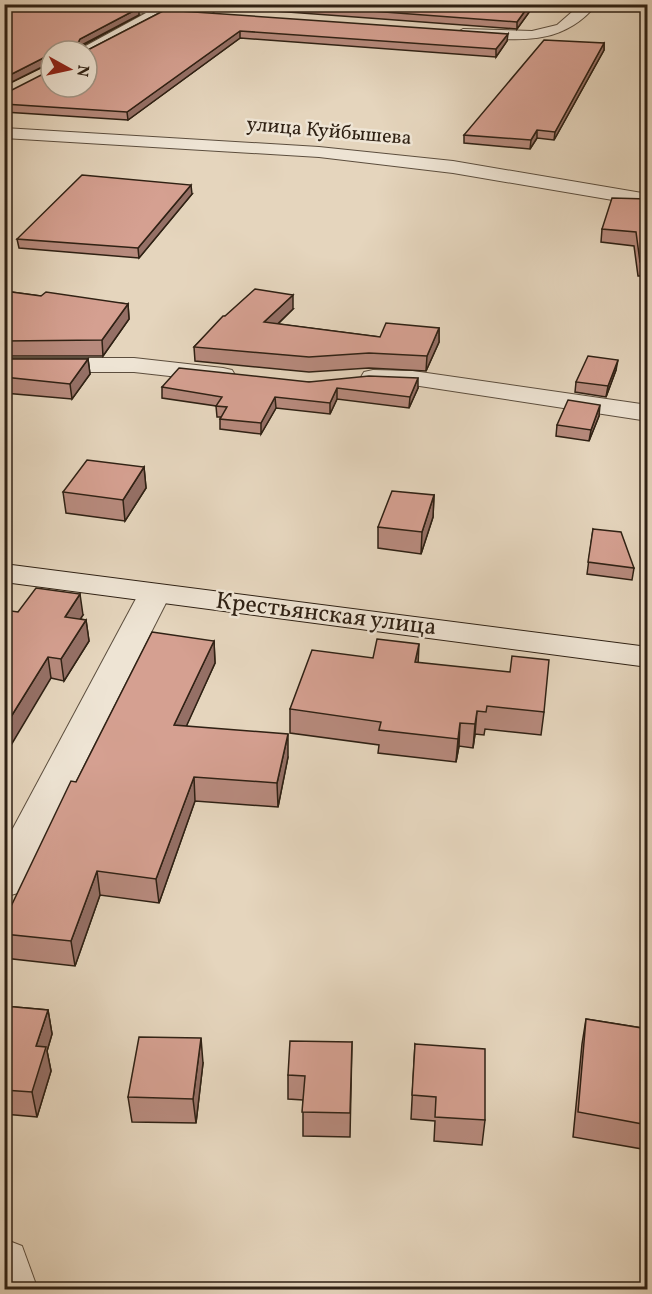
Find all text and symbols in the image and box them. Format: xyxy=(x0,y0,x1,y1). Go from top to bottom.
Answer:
north arrow xyxy=(39,39,99,99)
text: N xyxy=(70,64,94,78)
street label: улица Куйбышева xyxy=(245,111,413,153)
street label: Крестьянская улица xyxy=(214,585,438,645)

